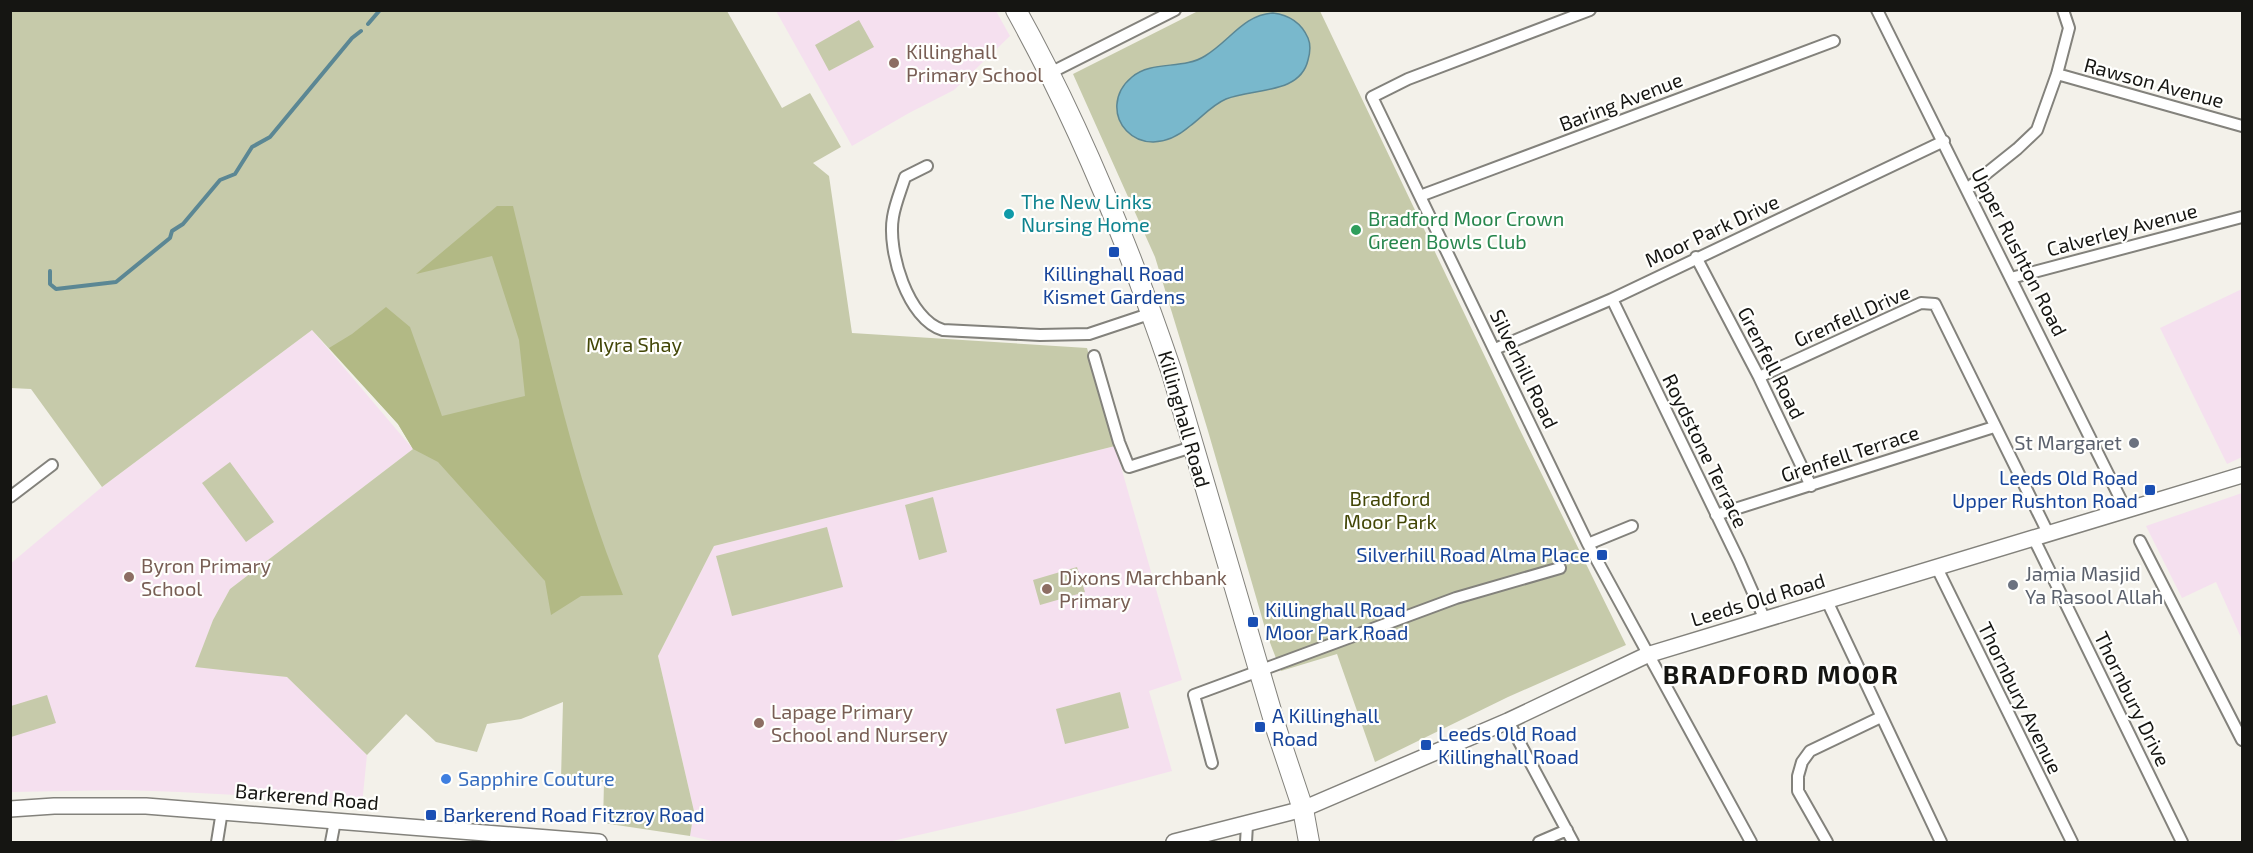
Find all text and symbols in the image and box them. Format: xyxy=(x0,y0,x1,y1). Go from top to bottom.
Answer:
place label: Killinghall Primary School xyxy=(906,39,1043,86)
street label: Rawson Avenue xyxy=(2082,52,2227,112)
marker: Killinghall Primary School xyxy=(887,56,901,70)
street label: Baring Avenue xyxy=(1556,67,1686,136)
street label: Upper Rushton Road xyxy=(1967,163,2073,340)
place label: The New Links Nursing Home xyxy=(1021,189,1152,236)
street label: Moor Park Drive xyxy=(1641,189,1782,272)
street label: Calverley Avenue xyxy=(2044,197,2200,261)
place label: Bradford Moor Crown Green Bowls Club xyxy=(1368,206,1564,253)
marker: The New Links Nursing Home xyxy=(1002,207,1016,221)
marker: Bradford Moor Crown Green Bowls Club xyxy=(1349,223,1363,237)
marker: Killinghall Road Kismet Gardens xyxy=(1107,245,1121,259)
place label: Killinghall Road Kismet Gardens xyxy=(1043,261,1185,308)
street label: Grenfell Drive xyxy=(1790,279,1913,351)
street label: Grenfell Road xyxy=(1733,302,1810,423)
street label: Silverhill Road xyxy=(1486,305,1564,432)
park label: Myra Shay xyxy=(586,332,682,356)
street label: Killinghall Road xyxy=(1154,348,1216,490)
street label: Roydstone Terrace xyxy=(1658,370,1754,532)
street label: Grenfell Terrace xyxy=(1778,419,1922,487)
place label: St Margaret xyxy=(2014,430,2122,454)
marker: St Margaret xyxy=(2127,436,2141,450)
place label: Leeds Old Road Upper Rushton Road xyxy=(1952,465,2138,512)
marker: Leeds Old Road Upper Rushton Road xyxy=(2143,483,2157,497)
park label: Bradford Moor Park xyxy=(1343,486,1437,533)
place label: Silverhill Road Alma Place xyxy=(1356,542,1590,566)
marker: Silverhill Road Alma Place xyxy=(1595,548,1609,562)
place label: Byron Primary School xyxy=(141,553,271,600)
place label: Jamia Masjid Ya Rasool Allah xyxy=(2025,561,2163,608)
place label: Dixons Marchbank Primary xyxy=(1059,565,1227,612)
street label: Leeds Old Road xyxy=(1688,567,1828,631)
marker: Byron Primary School xyxy=(122,570,136,584)
marker: Jamia Masjid Ya Rasool Allah xyxy=(2006,578,2020,592)
marker: Dixons Marchbank Primary xyxy=(1040,582,1054,596)
place label: Killinghall Road Moor Park Road xyxy=(1265,597,1409,644)
marker: Killinghall Road Moor Park Road xyxy=(1246,615,1260,629)
street label: Thornbury Avenue xyxy=(1974,618,2068,778)
street label: Thornbury Drive xyxy=(2090,627,2176,770)
district label: BRADFORD MOOR xyxy=(1663,658,1899,689)
place label: Lapage Primary School and Nursery xyxy=(771,699,948,746)
place label: A Killinghall Road xyxy=(1272,703,1379,750)
marker: Lapage Primary School and Nursery xyxy=(752,716,766,730)
marker: A Killinghall Road xyxy=(1253,720,1267,734)
place label: Leeds Old Road Killinghall Road xyxy=(1438,721,1579,768)
marker: Leeds Old Road Killinghall Road xyxy=(1419,738,1433,752)
place label: Sapphire Couture xyxy=(458,766,615,790)
marker: Sapphire Couture xyxy=(439,772,453,786)
street label: Barkerend Road xyxy=(234,778,380,814)
place label: Barkerend Road Fitzroy Road xyxy=(443,802,705,826)
marker: Barkerend Road Fitzroy Road xyxy=(424,808,438,822)

